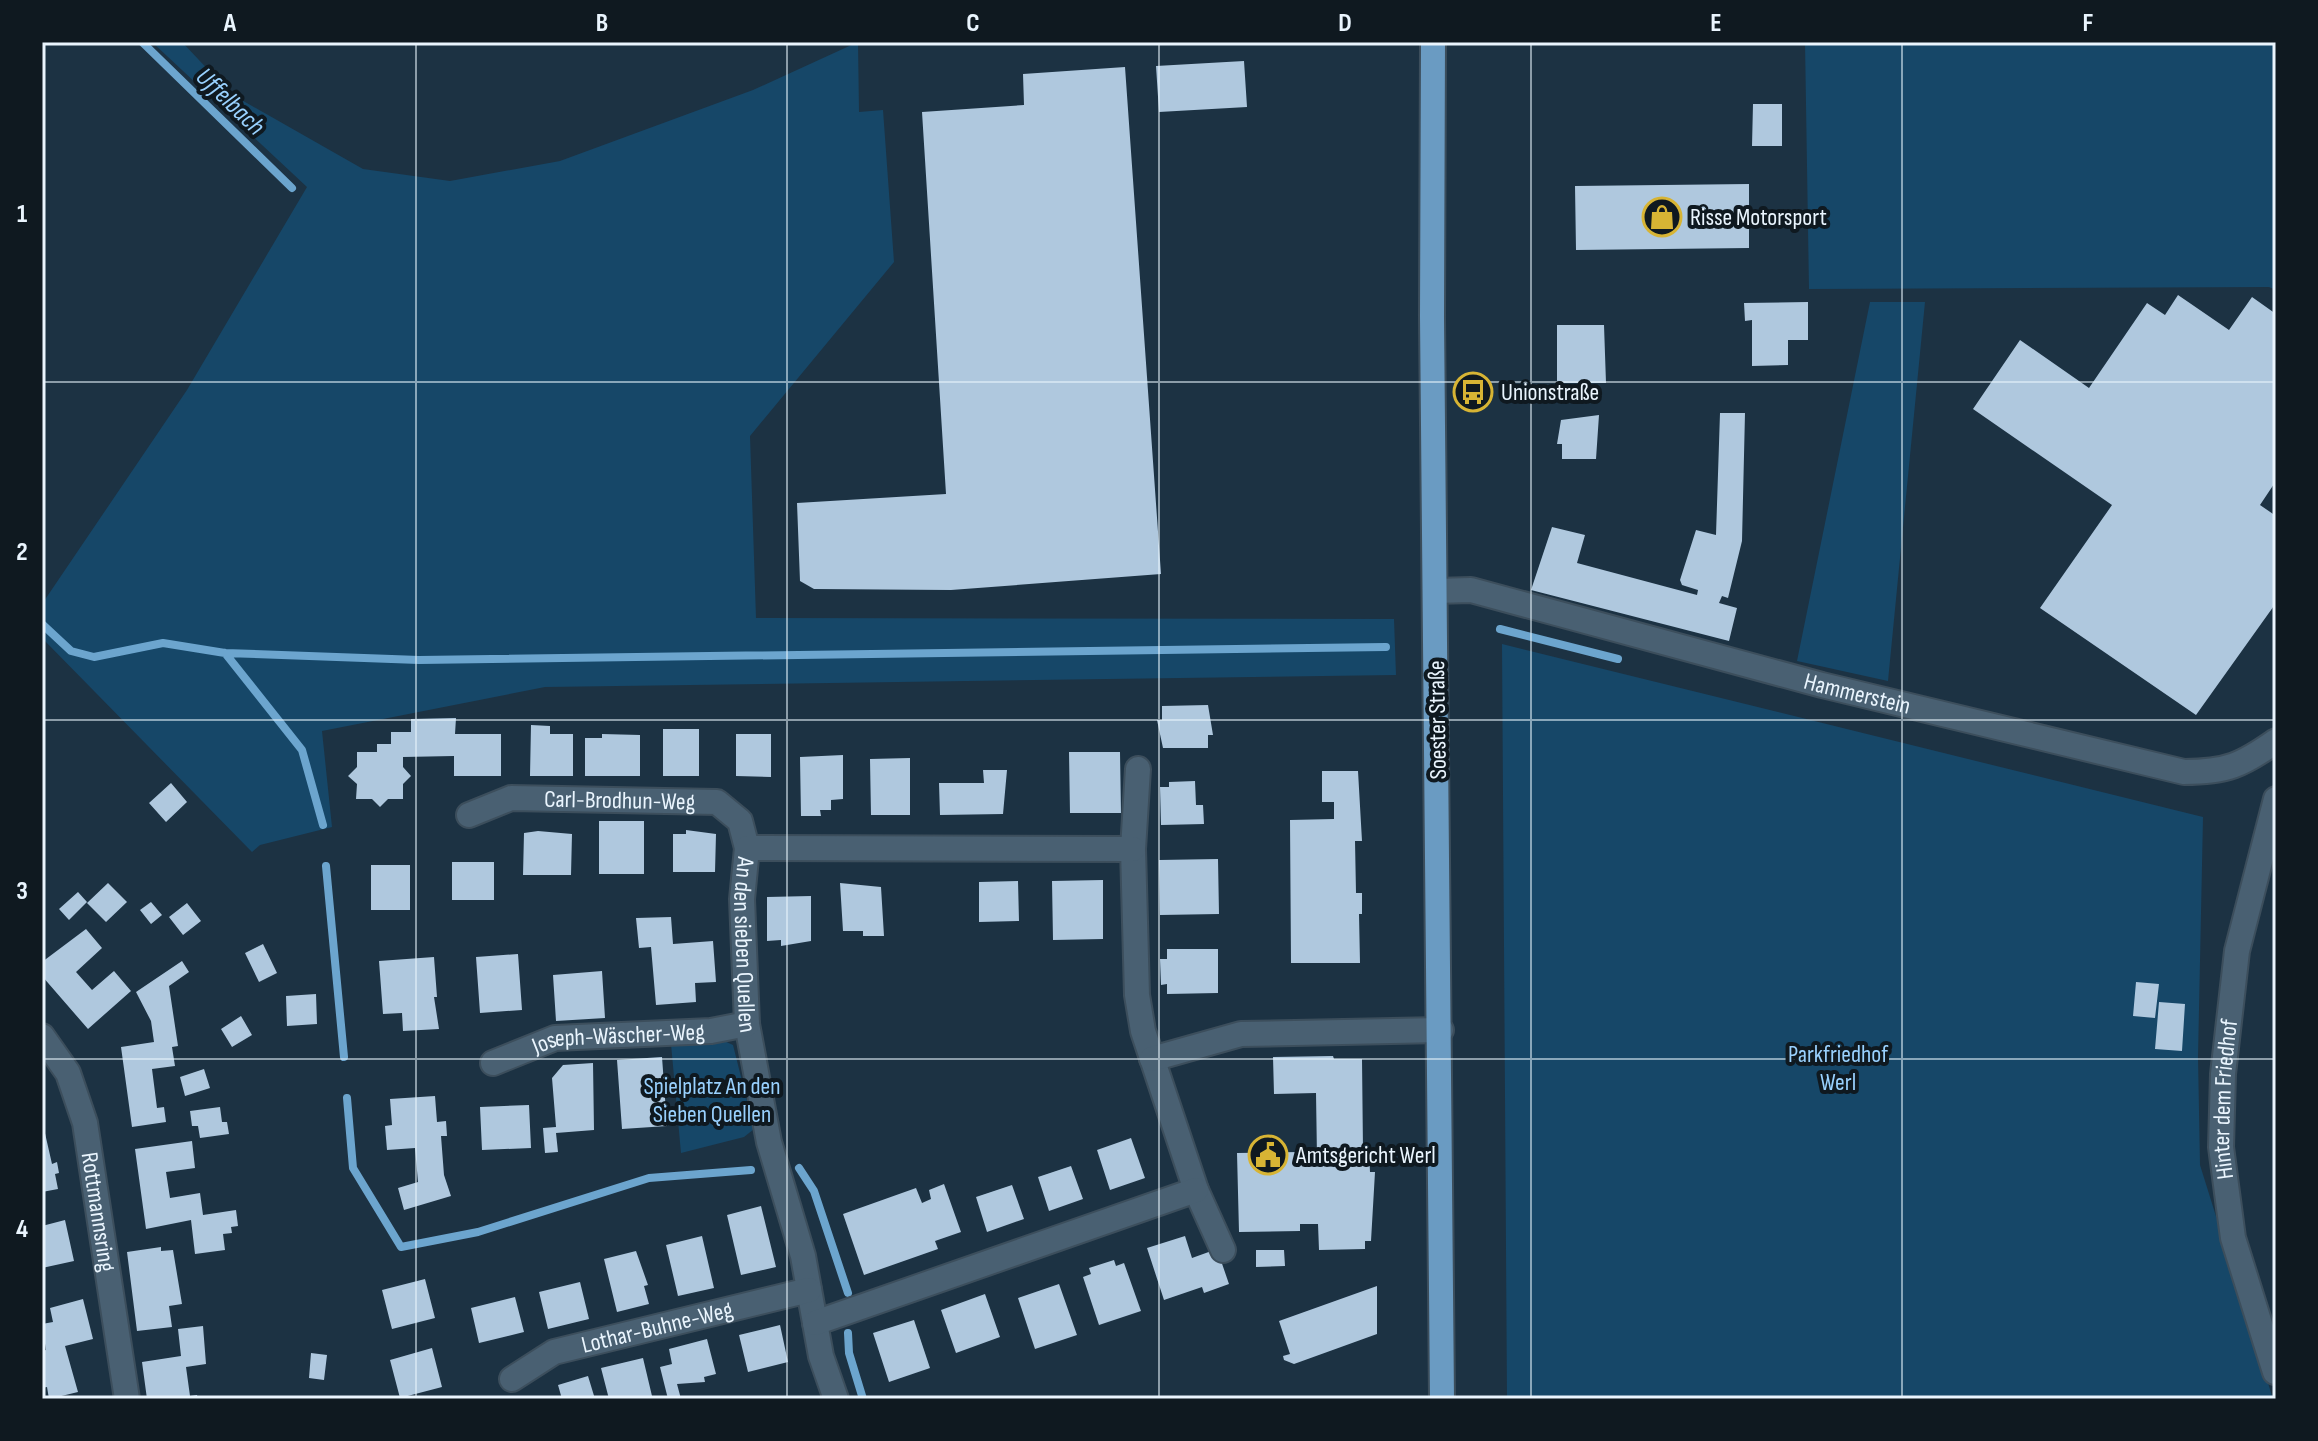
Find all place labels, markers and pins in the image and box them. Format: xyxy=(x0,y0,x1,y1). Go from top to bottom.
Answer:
shop icon: Risse Motorsport xyxy=(1641,196,1683,238)
place label: Risse Motorsport xyxy=(1690,203,1827,232)
bus stop icon: Unionstraße xyxy=(1452,371,1494,413)
place label: Unionstraße xyxy=(1501,378,1599,407)
public building icon: Amtsgericht Werl xyxy=(1247,1134,1289,1176)
place label: Amtsgericht Werl xyxy=(1295,1141,1436,1170)

